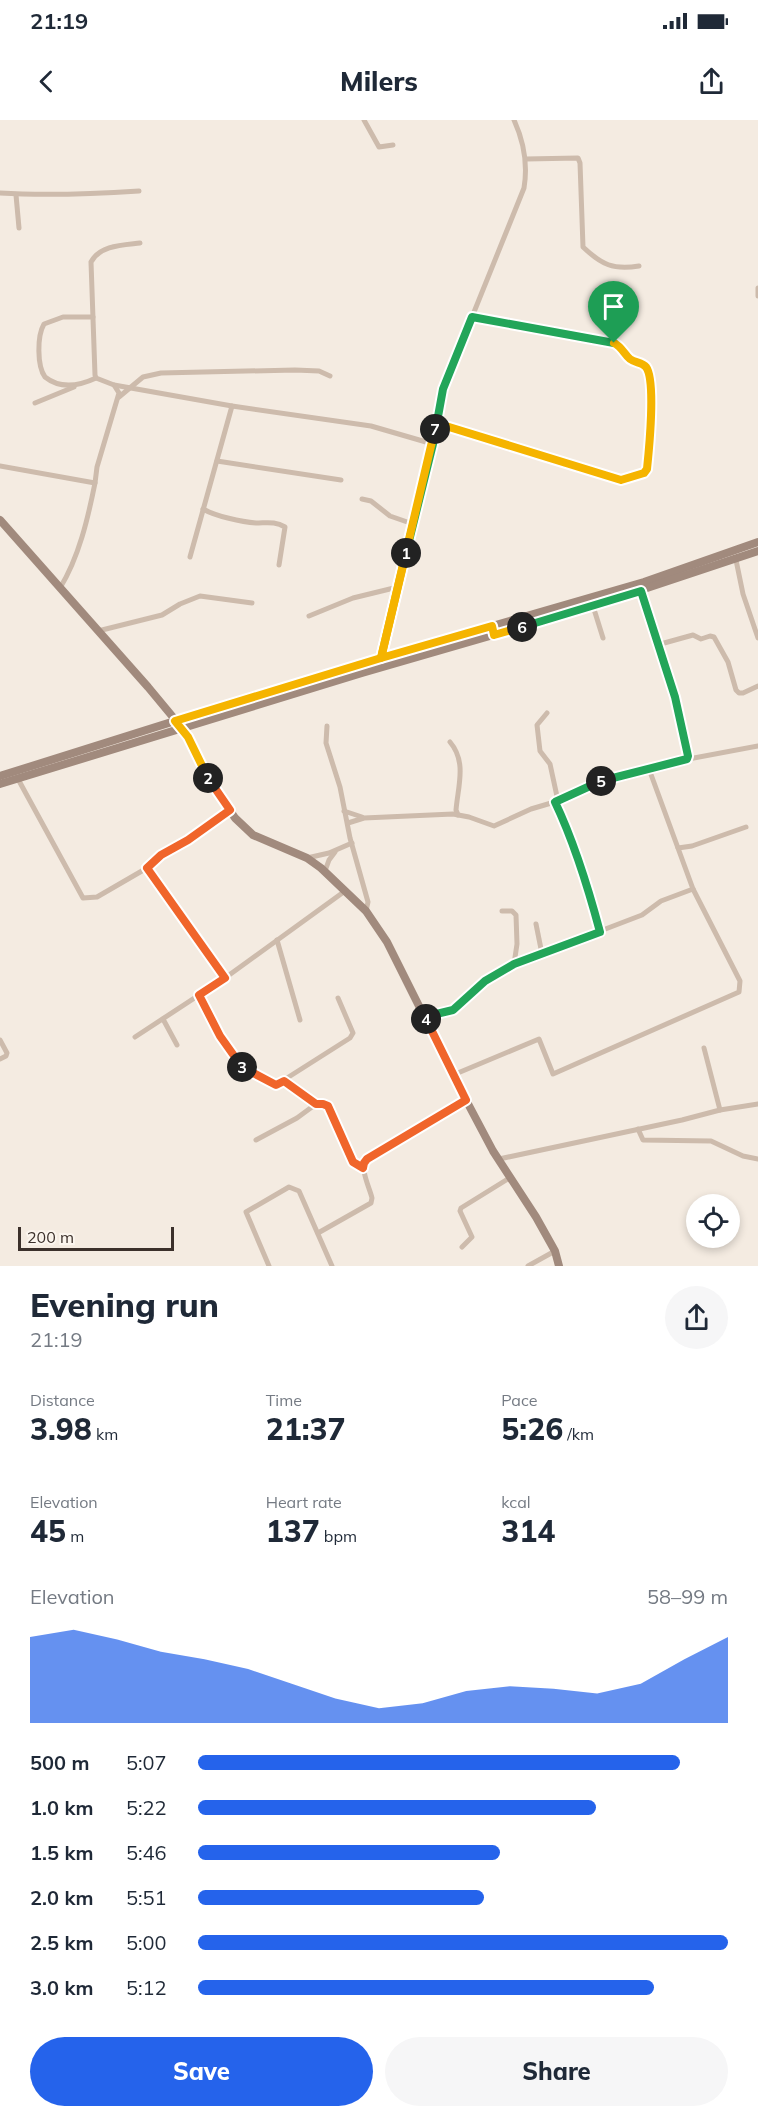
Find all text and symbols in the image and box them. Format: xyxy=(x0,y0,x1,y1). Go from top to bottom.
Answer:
text: 21:19 xyxy=(30,7,88,35)
text: Milers xyxy=(340,64,418,98)
icon: back xyxy=(30,65,63,98)
icon: share xyxy=(695,65,728,98)
pin xyxy=(588,281,639,343)
icon: arrive xyxy=(597,290,630,323)
pin: 7 xyxy=(420,414,450,444)
text: 7 xyxy=(430,419,440,439)
pin: 1 xyxy=(391,538,421,568)
text: 1 xyxy=(401,543,411,563)
pin: 6 xyxy=(507,612,537,642)
text: 6 xyxy=(517,617,527,637)
pin: 2 xyxy=(193,763,223,793)
pin: 5 xyxy=(586,766,616,796)
text: 2 xyxy=(203,768,213,788)
text: 5 xyxy=(596,771,606,791)
pin: 4 xyxy=(411,1004,441,1034)
text: 4 xyxy=(421,1009,431,1029)
pin: 3 xyxy=(227,1052,257,1082)
text: 3 xyxy=(237,1057,247,1077)
map controls xyxy=(686,1194,740,1248)
button: locate xyxy=(686,1194,740,1248)
scale bar xyxy=(18,1224,174,1252)
text: 200 m xyxy=(27,1227,74,1247)
text: Evening run xyxy=(30,1284,219,1325)
button: share xyxy=(665,1286,728,1349)
text: 21:19 xyxy=(30,1327,83,1352)
text: Distance xyxy=(30,1390,95,1410)
text: Time xyxy=(266,1390,302,1410)
text: Pace xyxy=(501,1390,537,1410)
text: 3.98 xyxy=(30,1410,92,1448)
text: 21:37 xyxy=(266,1410,345,1448)
text: 5:26 xyxy=(501,1410,563,1448)
text: km xyxy=(92,1424,118,1444)
text: /km xyxy=(563,1424,594,1444)
text: Elevation xyxy=(30,1492,98,1512)
text: Heart rate xyxy=(266,1492,342,1512)
text: kcal xyxy=(501,1492,531,1512)
text: 45 xyxy=(30,1512,66,1550)
text: 137 xyxy=(266,1512,320,1550)
text: 314 xyxy=(501,1512,555,1550)
text: m xyxy=(66,1526,84,1546)
text: bpm xyxy=(320,1526,357,1546)
text: Elevation xyxy=(30,1584,115,1609)
text: 58–99 m xyxy=(647,1584,728,1609)
text: 500 m xyxy=(30,1750,89,1775)
text: 5:07 xyxy=(126,1750,167,1775)
text: 1.0 km xyxy=(30,1795,93,1820)
text: 5:22 xyxy=(126,1795,167,1820)
text: 1.5 km xyxy=(30,1840,93,1865)
text: 5:46 xyxy=(126,1840,167,1865)
text: 2.0 km xyxy=(30,1885,93,1910)
text: 5:51 xyxy=(126,1885,167,1910)
text: 2.5 km xyxy=(30,1930,93,1955)
text: 5:00 xyxy=(126,1930,167,1955)
text: 3.0 km xyxy=(30,1975,93,2000)
text: 5:12 xyxy=(126,1975,167,2000)
button: Save xyxy=(30,2037,373,2106)
button: Share xyxy=(385,2037,728,2106)

